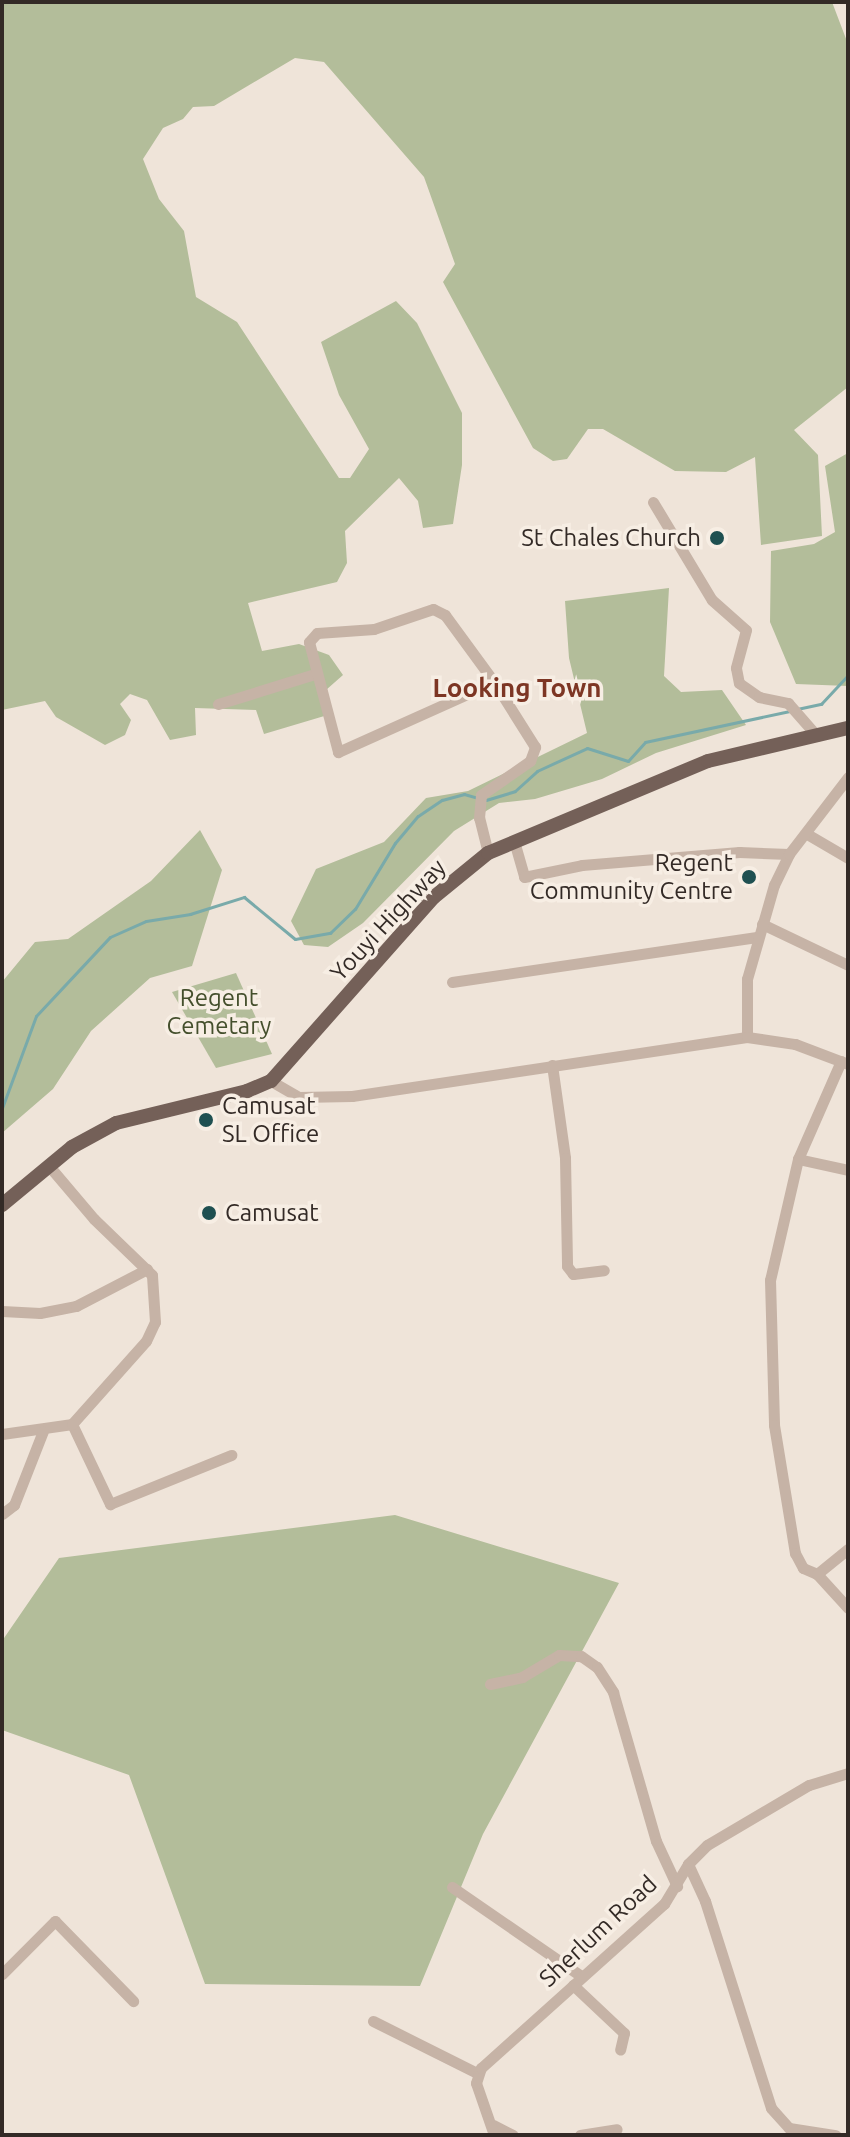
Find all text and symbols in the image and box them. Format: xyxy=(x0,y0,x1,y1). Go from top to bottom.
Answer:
place label: St Chales Church xyxy=(521,524,701,552)
marker: St Chales Church xyxy=(708,529,726,547)
district label: Looking Town xyxy=(433,672,601,704)
place label: Regent Community Centre xyxy=(530,849,733,905)
street label: Youyi Highway xyxy=(324,853,452,987)
marker: Regent Community Centre xyxy=(740,868,758,886)
park label: Regent Cemetary xyxy=(167,984,271,1040)
place label: Camusat SL Office xyxy=(222,1092,319,1148)
marker: Camusat SL Office xyxy=(197,1111,215,1129)
place label: Camusat xyxy=(225,1199,319,1227)
marker: Camusat xyxy=(200,1204,218,1222)
street label: Sherlum Road xyxy=(533,1869,663,1993)

